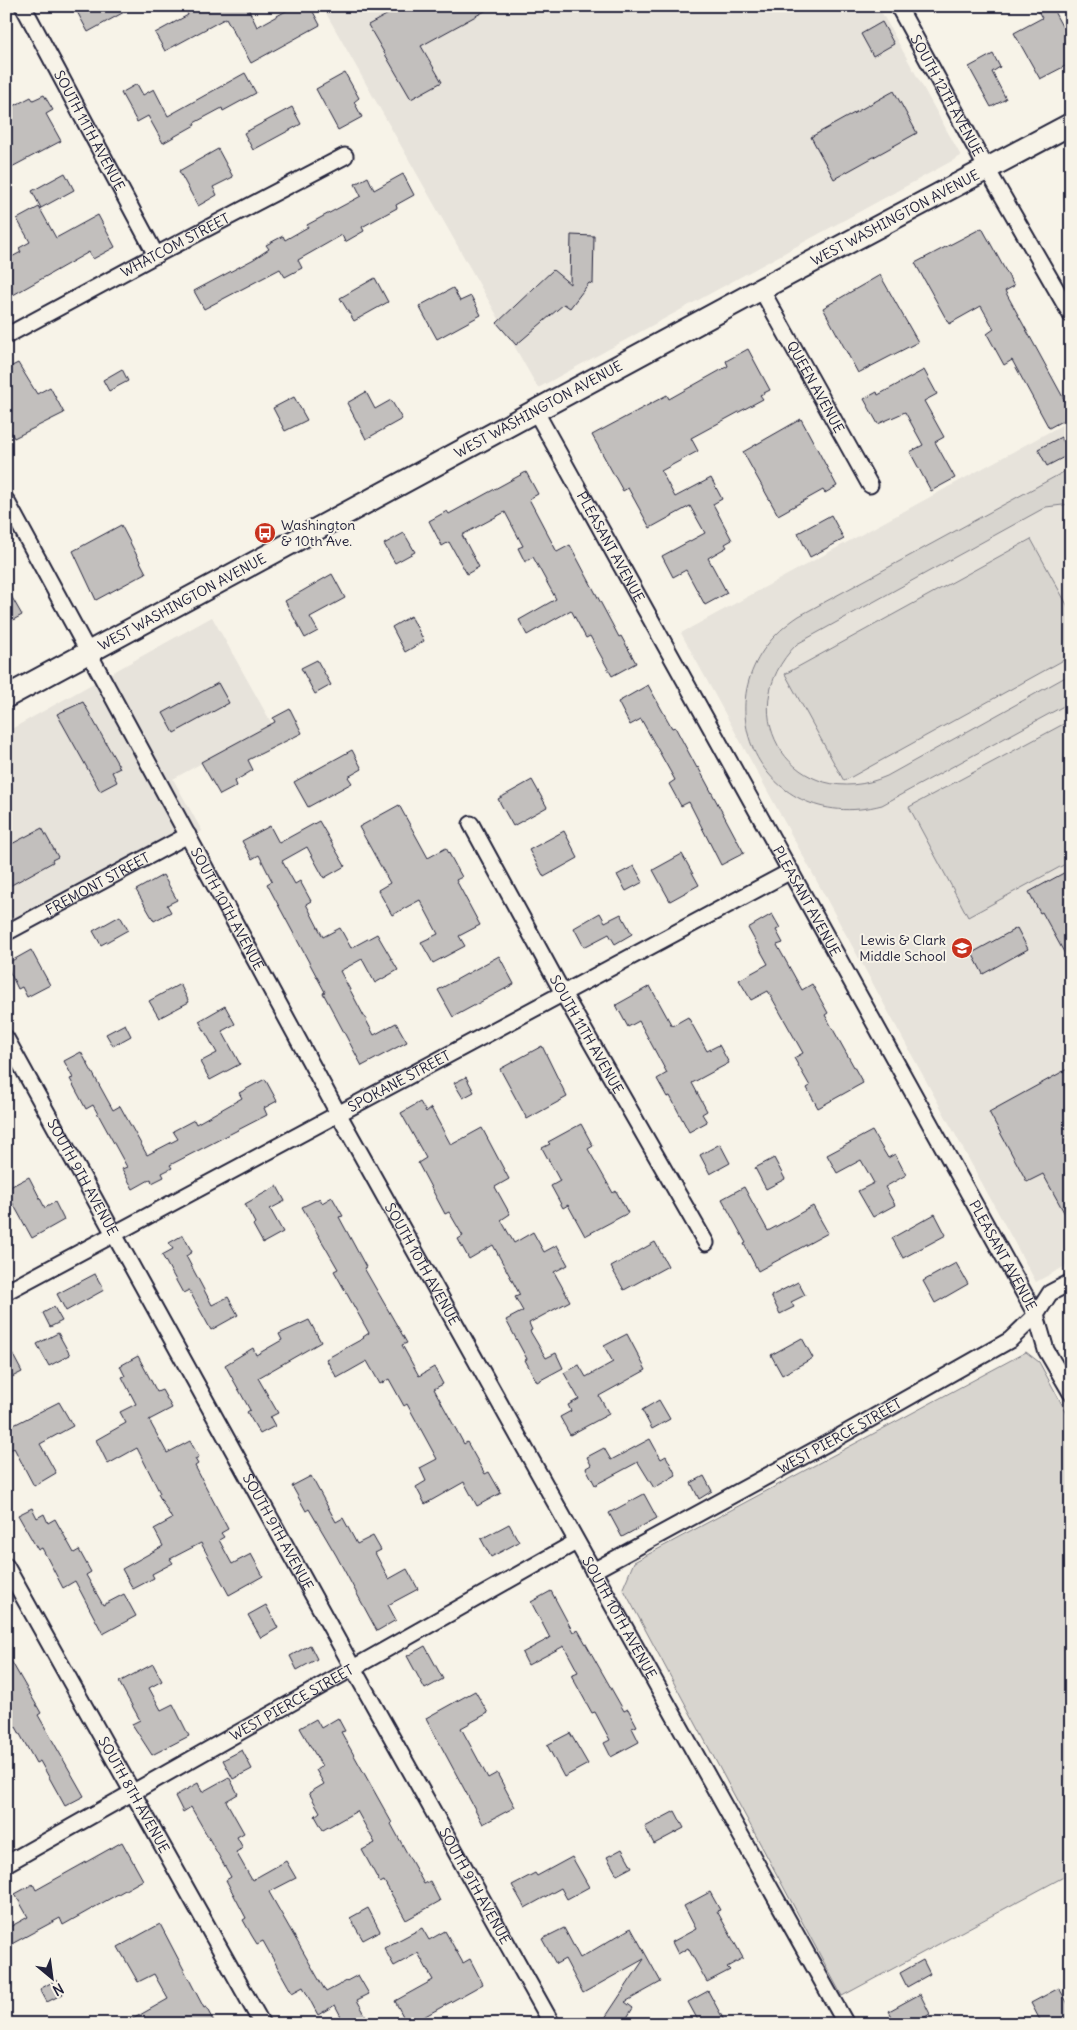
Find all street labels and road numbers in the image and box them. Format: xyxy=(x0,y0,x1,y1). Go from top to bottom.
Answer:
street label: SOUTH 12TH AVENUE xyxy=(906,32,987,159)
street label: SOUTH 11TH AVENUE xyxy=(50,67,129,194)
street label: WEST WASHINGTON AVENUE xyxy=(808,165,982,270)
street label: WHATCOM STREET xyxy=(118,209,233,281)
street label: QUEEN AVENUE xyxy=(783,338,848,436)
street label: WEST WASHINGTON AVENUE xyxy=(451,357,625,462)
street label: PLEASANT AVENUE xyxy=(573,488,648,605)
street label: WEST WASHINGTON AVENUE xyxy=(95,549,269,655)
street label: PLEASANT AVENUE xyxy=(769,843,845,959)
street label: SOUTH 10TH AVENUE xyxy=(187,844,268,973)
street label: FREMONT STREET xyxy=(42,848,153,919)
street label: SOUTH 11TH AVENUE xyxy=(546,972,628,1097)
street label: SPOKANE STREET xyxy=(345,1046,453,1116)
street label: SOUTH 9TH AVENUE xyxy=(43,1116,122,1239)
street label: PLEASANT AVENUE xyxy=(965,1197,1041,1314)
street label: SOUTH 10TH AVENUE xyxy=(381,1200,463,1328)
street label: WEST PIERCE STREET xyxy=(774,1394,905,1478)
street label: SOUTH 9TH AVENUE xyxy=(239,1471,317,1594)
street label: SOUTH 10TH AVENUE xyxy=(578,1553,661,1682)
street label: WEST PIERCE STREET xyxy=(227,1661,357,1745)
street label: SOUTH 8TH AVENUE xyxy=(94,1733,174,1856)
street label: SOUTH 9TH AVENUE xyxy=(435,1825,515,1947)

